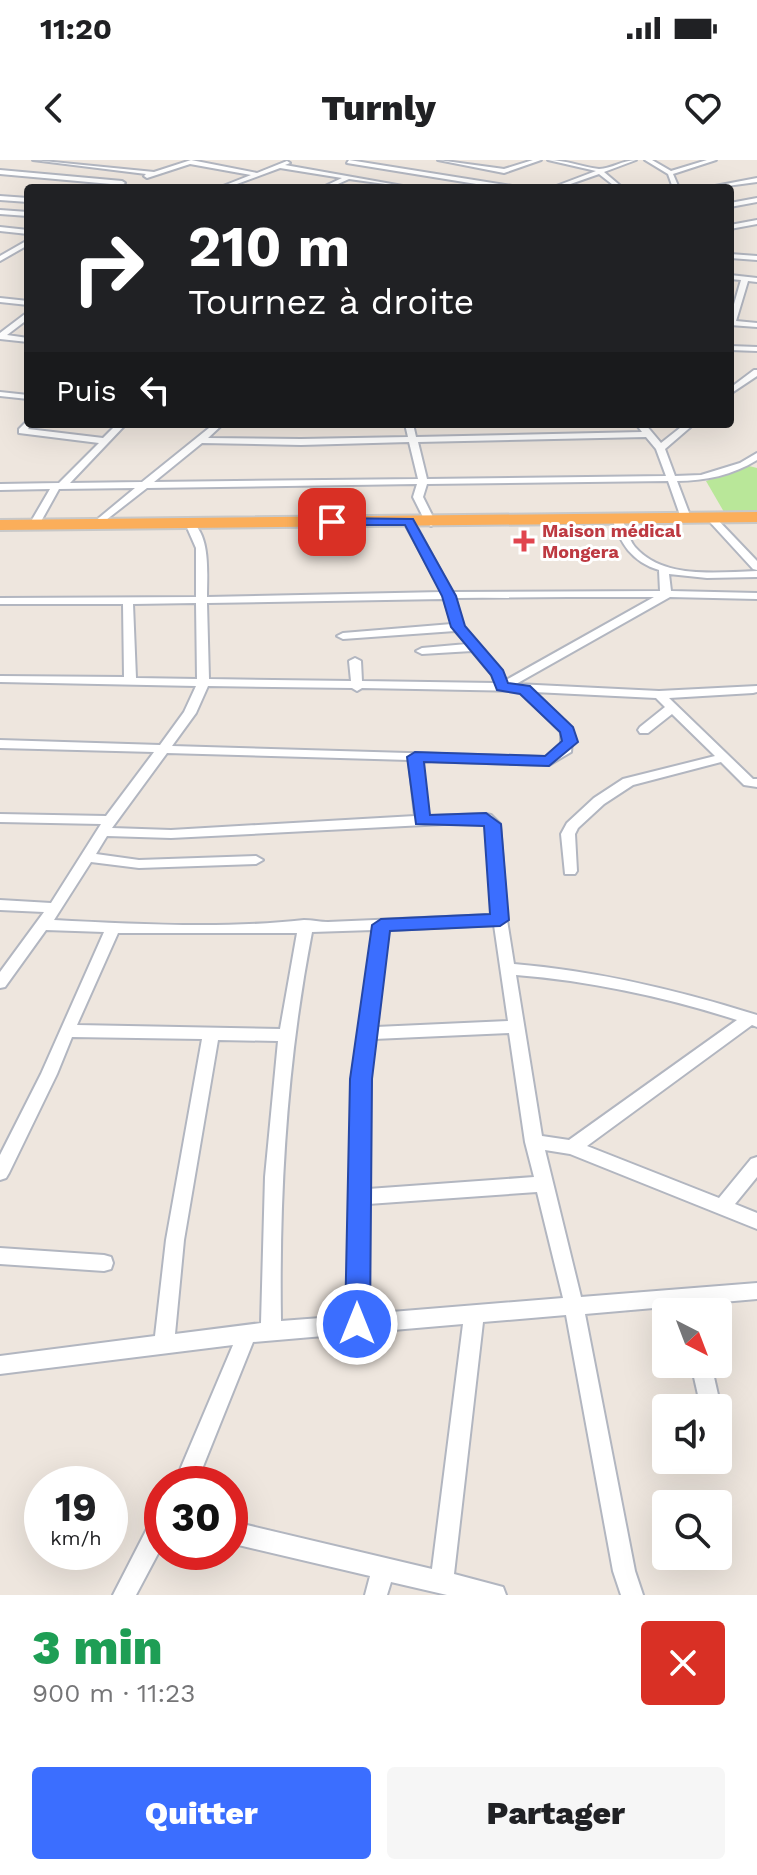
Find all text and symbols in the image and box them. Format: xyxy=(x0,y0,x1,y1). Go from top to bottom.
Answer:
text: 11:20 xyxy=(40,11,112,46)
icon: back xyxy=(32,86,76,130)
icon: heart xyxy=(681,86,725,130)
text: Turnly xyxy=(321,87,436,129)
text: 210 m xyxy=(188,214,350,280)
icon: right xyxy=(56,216,160,320)
text: Tournez à droite xyxy=(188,281,474,323)
icon: left xyxy=(133,368,177,412)
text: Puis xyxy=(56,373,117,408)
pin xyxy=(298,488,366,556)
icon: arrive xyxy=(310,500,354,544)
place label: Maison médical Mongera xyxy=(542,520,681,562)
marker: Maison médical Mongera xyxy=(513,530,535,552)
position arrow xyxy=(315,1282,399,1366)
north arrow xyxy=(652,1298,732,1378)
map controls xyxy=(652,1298,732,1570)
button: sound xyxy=(652,1394,732,1474)
speed limit sign: 30 xyxy=(144,1466,248,1570)
text: 19 xyxy=(55,1484,97,1531)
button: search xyxy=(652,1490,732,1570)
text: km/h xyxy=(50,1526,102,1550)
text: 3 min xyxy=(32,1619,163,1676)
button: close xyxy=(641,1621,725,1705)
text: 900 m · 11:23 xyxy=(32,1678,195,1708)
button: Quitter xyxy=(32,1767,371,1859)
button: Partager xyxy=(387,1767,725,1859)

